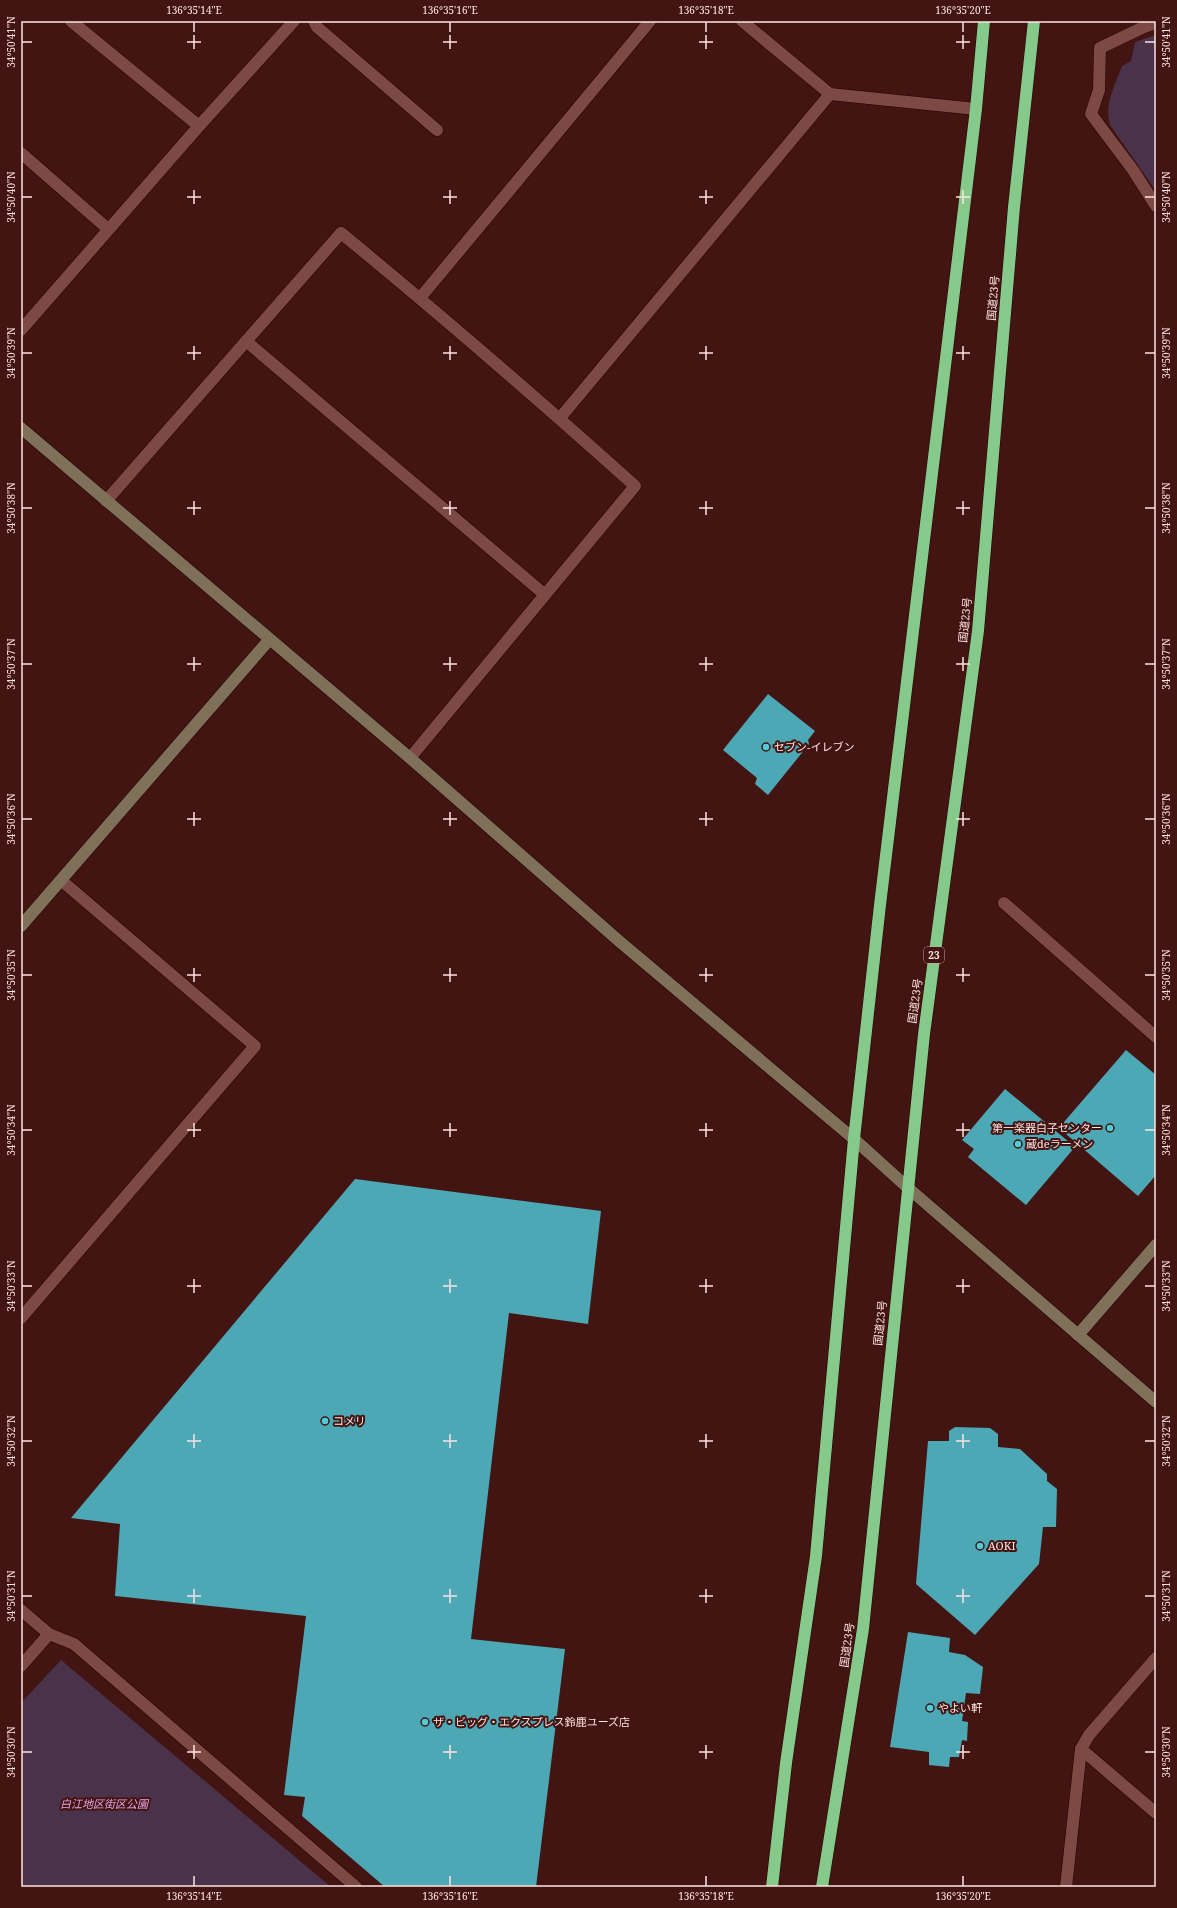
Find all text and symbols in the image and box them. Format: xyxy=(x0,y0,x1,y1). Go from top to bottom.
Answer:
text: 136°35'14"E xyxy=(166,3,222,17)
text: 136°35'16"E xyxy=(422,3,478,17)
text: 136°35'18"E xyxy=(678,3,734,17)
text: 136°35'20"E xyxy=(935,3,991,17)
text: 34°50'41"N xyxy=(4,16,18,68)
text: 34°50'41"N xyxy=(1159,16,1173,68)
text: 34°50'40"N xyxy=(4,171,18,223)
text: 34°50'40"N xyxy=(1159,171,1173,223)
street label: 国道23号 xyxy=(983,275,1002,321)
text: 34°50'39"N xyxy=(4,327,18,379)
text: 34°50'39"N xyxy=(1159,327,1173,379)
text: 34°50'38"N xyxy=(4,482,18,534)
text: 34°50'38"N xyxy=(1159,482,1173,534)
street label: 国道23号 xyxy=(955,597,974,643)
text: 34°50'37"N xyxy=(4,638,18,690)
text: 34°50'37"N xyxy=(1159,638,1173,690)
place label: セブン-イレブン xyxy=(774,739,854,754)
marker: セブン-イレブン xyxy=(761,742,771,752)
text: 34°50'36"N xyxy=(4,793,18,845)
text: 34°50'36"N xyxy=(1159,793,1173,845)
road number: 23 xyxy=(924,947,944,963)
text: 34°50'35"N xyxy=(4,949,18,1001)
text: 34°50'35"N xyxy=(1159,949,1173,1001)
street label: 国道23号 xyxy=(904,977,925,1024)
text: 34°50'34"N xyxy=(4,1104,18,1156)
text: 34°50'34"N xyxy=(1159,1104,1173,1156)
place label: 第一楽器白子センター xyxy=(992,1120,1102,1135)
marker: 第一楽器白子センター xyxy=(1105,1123,1115,1133)
place label: 蔵deラーメン xyxy=(1026,1136,1093,1151)
marker: 蔵deラーメン xyxy=(1013,1139,1023,1149)
text: 34°50'33"N xyxy=(4,1260,18,1312)
text: 34°50'33"N xyxy=(1159,1260,1173,1312)
street label: 国道23号 xyxy=(870,1300,889,1346)
place label: コメリ xyxy=(333,1413,366,1428)
text: 34°50'32"N xyxy=(4,1415,18,1467)
text: 34°50'32"N xyxy=(1159,1415,1173,1467)
marker: コメリ xyxy=(320,1416,330,1426)
place label: AOKI xyxy=(988,1538,1015,1553)
marker: AOKI xyxy=(975,1541,985,1551)
text: 34°50'31"N xyxy=(4,1570,18,1622)
text: 34°50'31"N xyxy=(1159,1570,1173,1622)
street label: 国道23号 xyxy=(836,1621,857,1668)
place label: やよい軒 xyxy=(938,1700,983,1715)
marker: やよい軒 xyxy=(925,1703,935,1713)
place label: ザ・ビッグ・エクスプレス鈴鹿ユーズ店 xyxy=(433,1714,630,1729)
marker: ザ・ビッグ・エクスプレス鈴鹿ユーズ店 xyxy=(420,1717,430,1727)
text: 34°50'30"N xyxy=(4,1726,18,1778)
text: 34°50'30"N xyxy=(1159,1726,1173,1778)
park label: 白江地区街区公園 xyxy=(60,1796,150,1811)
text: 136°35'14"E xyxy=(166,1889,222,1903)
text: 136°35'16"E xyxy=(422,1889,478,1903)
text: 136°35'18"E xyxy=(678,1889,734,1903)
text: 136°35'20"E xyxy=(935,1889,991,1903)

